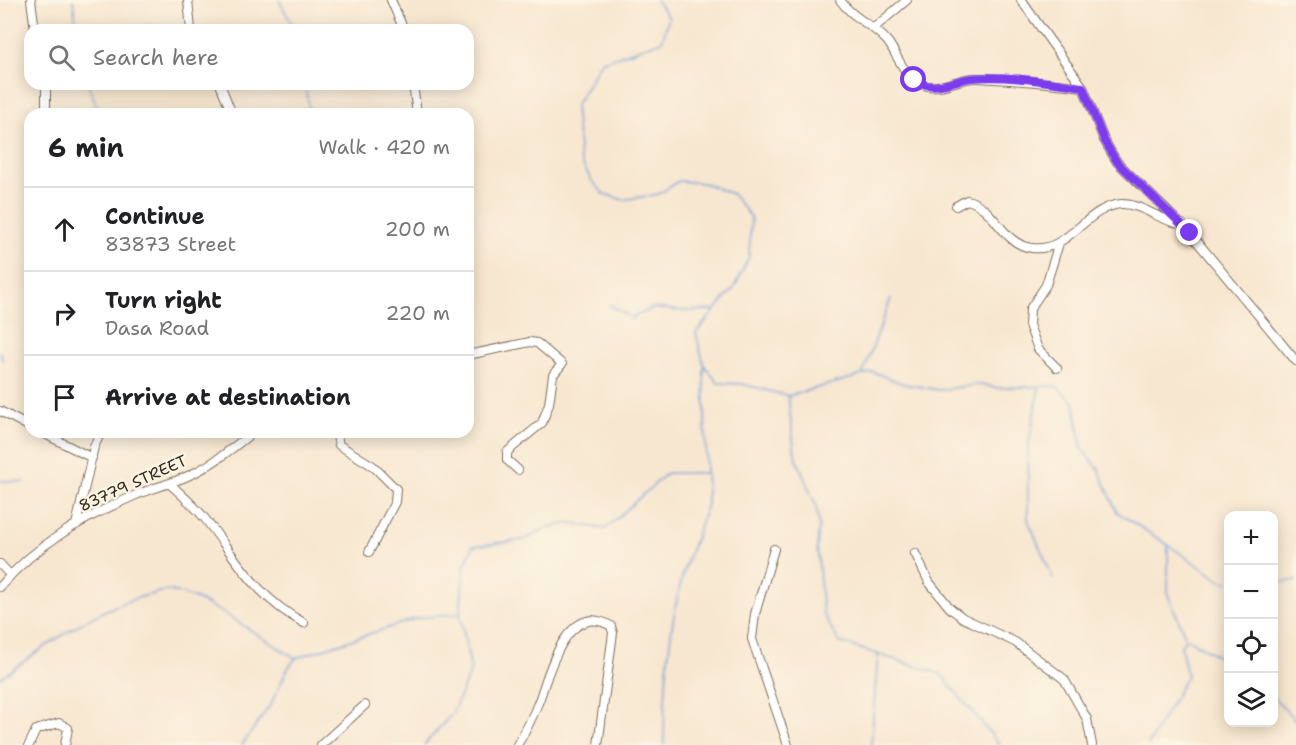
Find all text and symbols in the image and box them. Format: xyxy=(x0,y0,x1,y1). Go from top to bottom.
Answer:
search box xyxy=(24,24,474,90)
icon: search xyxy=(45,41,78,74)
text: Search here xyxy=(93,43,219,72)
route start xyxy=(900,66,926,92)
text: 6 min xyxy=(48,130,124,165)
text: Walk · 420 m xyxy=(318,134,450,160)
text: Continue xyxy=(105,202,205,231)
icon: ahead xyxy=(48,213,81,246)
text: 200 m xyxy=(385,216,450,242)
route end xyxy=(1176,219,1202,245)
text: 83873 Street xyxy=(105,231,236,257)
text: Turn right xyxy=(105,286,222,315)
icon: right xyxy=(48,297,81,330)
text: 220 m xyxy=(386,300,450,326)
text: Dasa Road xyxy=(105,315,209,341)
icon: arrive xyxy=(48,381,81,414)
text: Arrive at destination xyxy=(105,383,351,412)
street label: 83779 STREET xyxy=(76,450,191,516)
map controls xyxy=(1224,511,1278,727)
button: + xyxy=(1224,511,1278,565)
button: − xyxy=(1224,565,1278,619)
button: locate xyxy=(1224,619,1278,673)
button: layers xyxy=(1224,673,1278,727)

